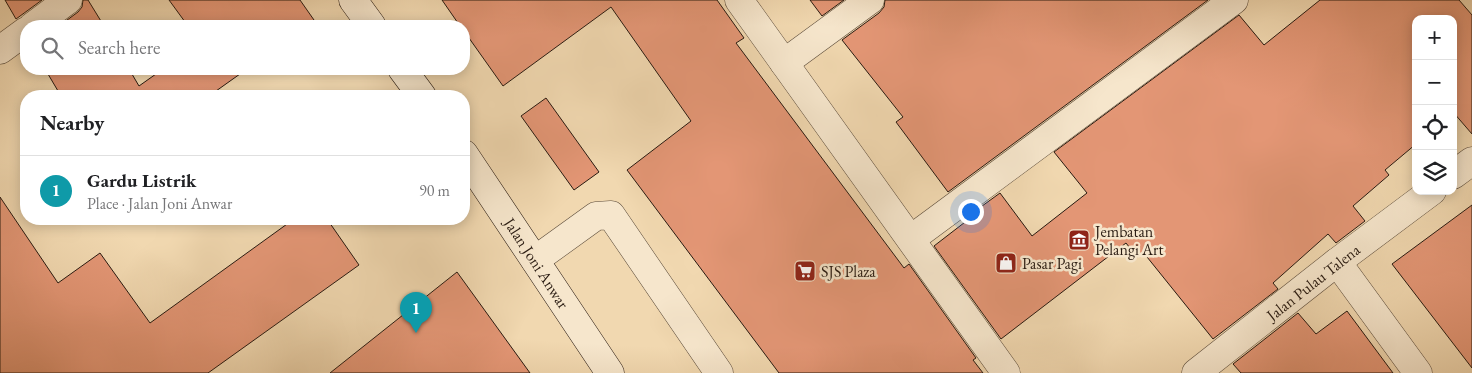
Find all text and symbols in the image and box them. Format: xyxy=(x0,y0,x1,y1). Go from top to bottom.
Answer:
map controls xyxy=(1412,15,1457,195)
button: + xyxy=(1412,15,1457,60)
search box xyxy=(20,20,470,75)
icon: search xyxy=(38,34,66,62)
text: Search here xyxy=(78,35,160,60)
button: − xyxy=(1412,60,1457,105)
button: locate xyxy=(1412,105,1457,150)
text: Nearby xyxy=(40,109,104,136)
button: layers xyxy=(1412,150,1457,195)
text: Gardu Listrik xyxy=(87,168,197,193)
text: 1 xyxy=(52,180,60,201)
text: 90 m xyxy=(419,180,450,201)
text: Place · Jalan Joni Anwar xyxy=(87,193,232,214)
your location xyxy=(958,199,984,225)
street label: Jalan Joni Anwar xyxy=(498,212,574,313)
place label: Jembatan Pelangi Art xyxy=(1093,221,1163,260)
museum icon: Jembatan Pelangi Art xyxy=(1067,228,1091,252)
street label: Jalan Pulau Talena xyxy=(1261,239,1365,327)
shop icon: Pasar Pagi xyxy=(994,251,1018,275)
place label: Pasar Pagi xyxy=(1022,253,1082,274)
supermarket icon: SJS Plaza xyxy=(793,259,817,283)
place label: SJS Plaza xyxy=(821,261,876,282)
pin: 1 xyxy=(400,292,432,333)

